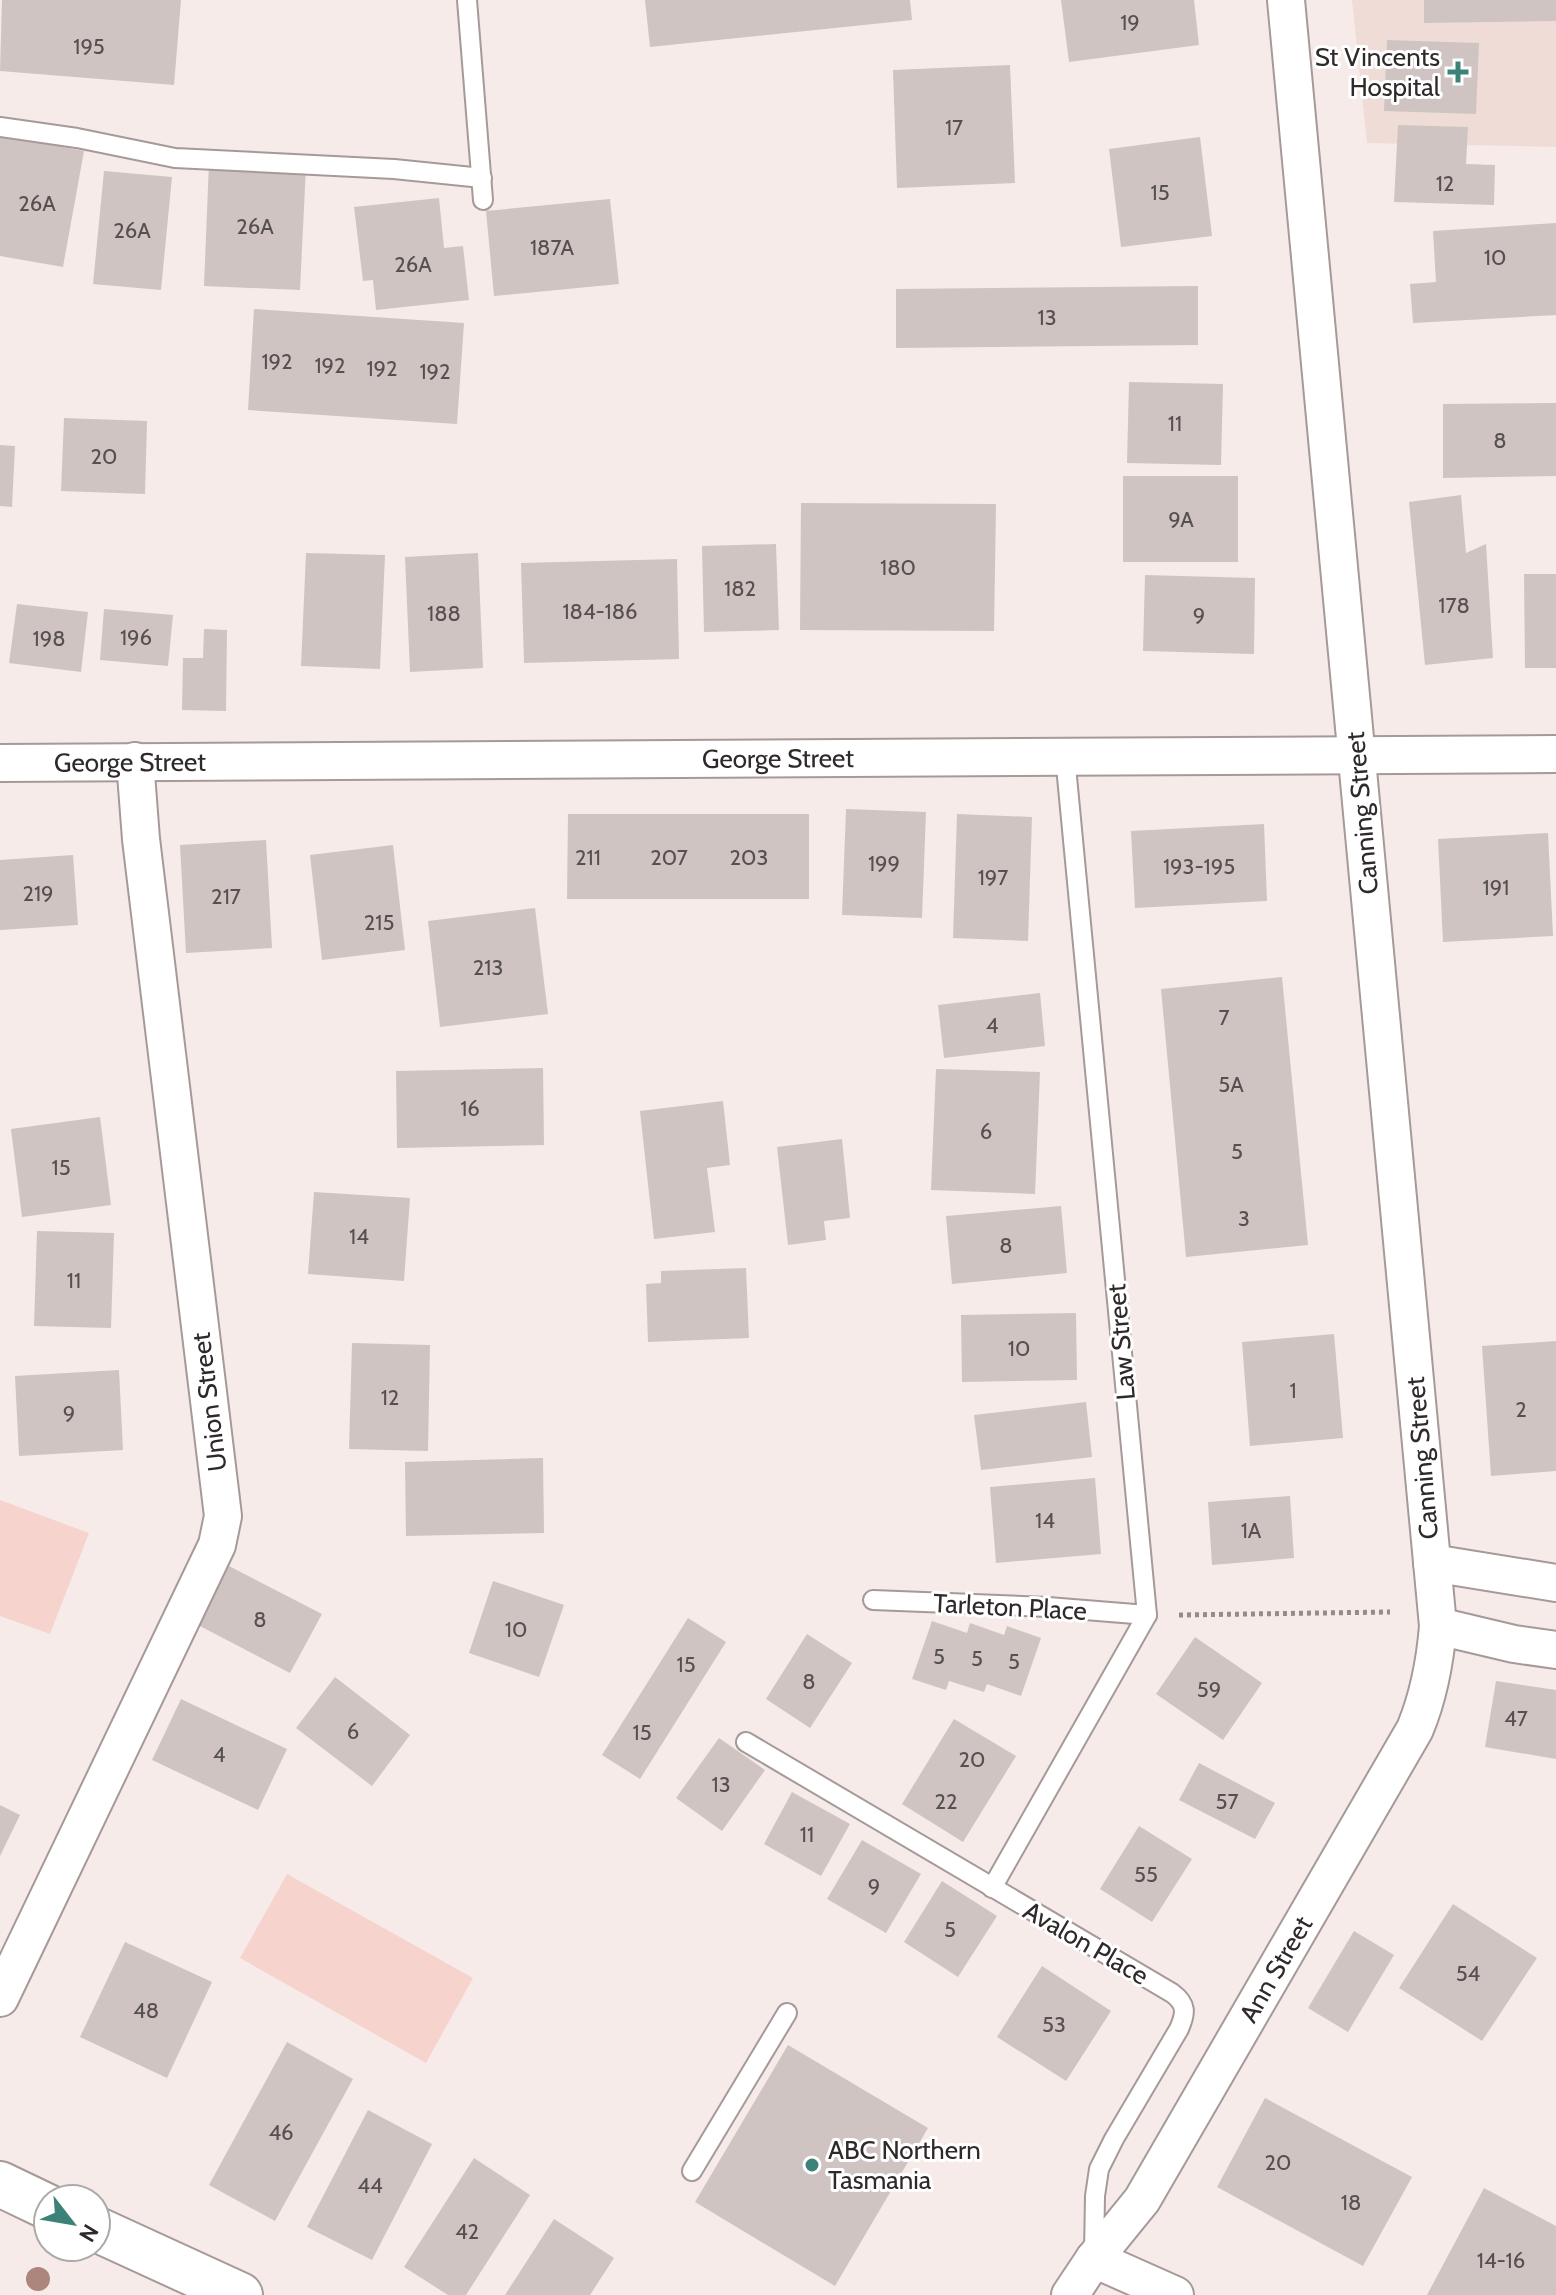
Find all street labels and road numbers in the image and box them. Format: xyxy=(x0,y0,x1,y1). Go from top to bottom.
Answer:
street label: Canning Street xyxy=(1339,730,1385,896)
street label: George Street xyxy=(702,742,854,775)
street label: George Street xyxy=(54,746,206,779)
street label: Law Street xyxy=(1100,1282,1142,1402)
street label: Union Street xyxy=(185,1330,233,1473)
street label: Canning Street xyxy=(1399,1375,1445,1541)
street label: Tarleton Place xyxy=(932,1587,1088,1627)
street label: Avalon Place xyxy=(1018,1894,1154,1992)
street label: Ann Street xyxy=(1232,1910,1319,2028)

